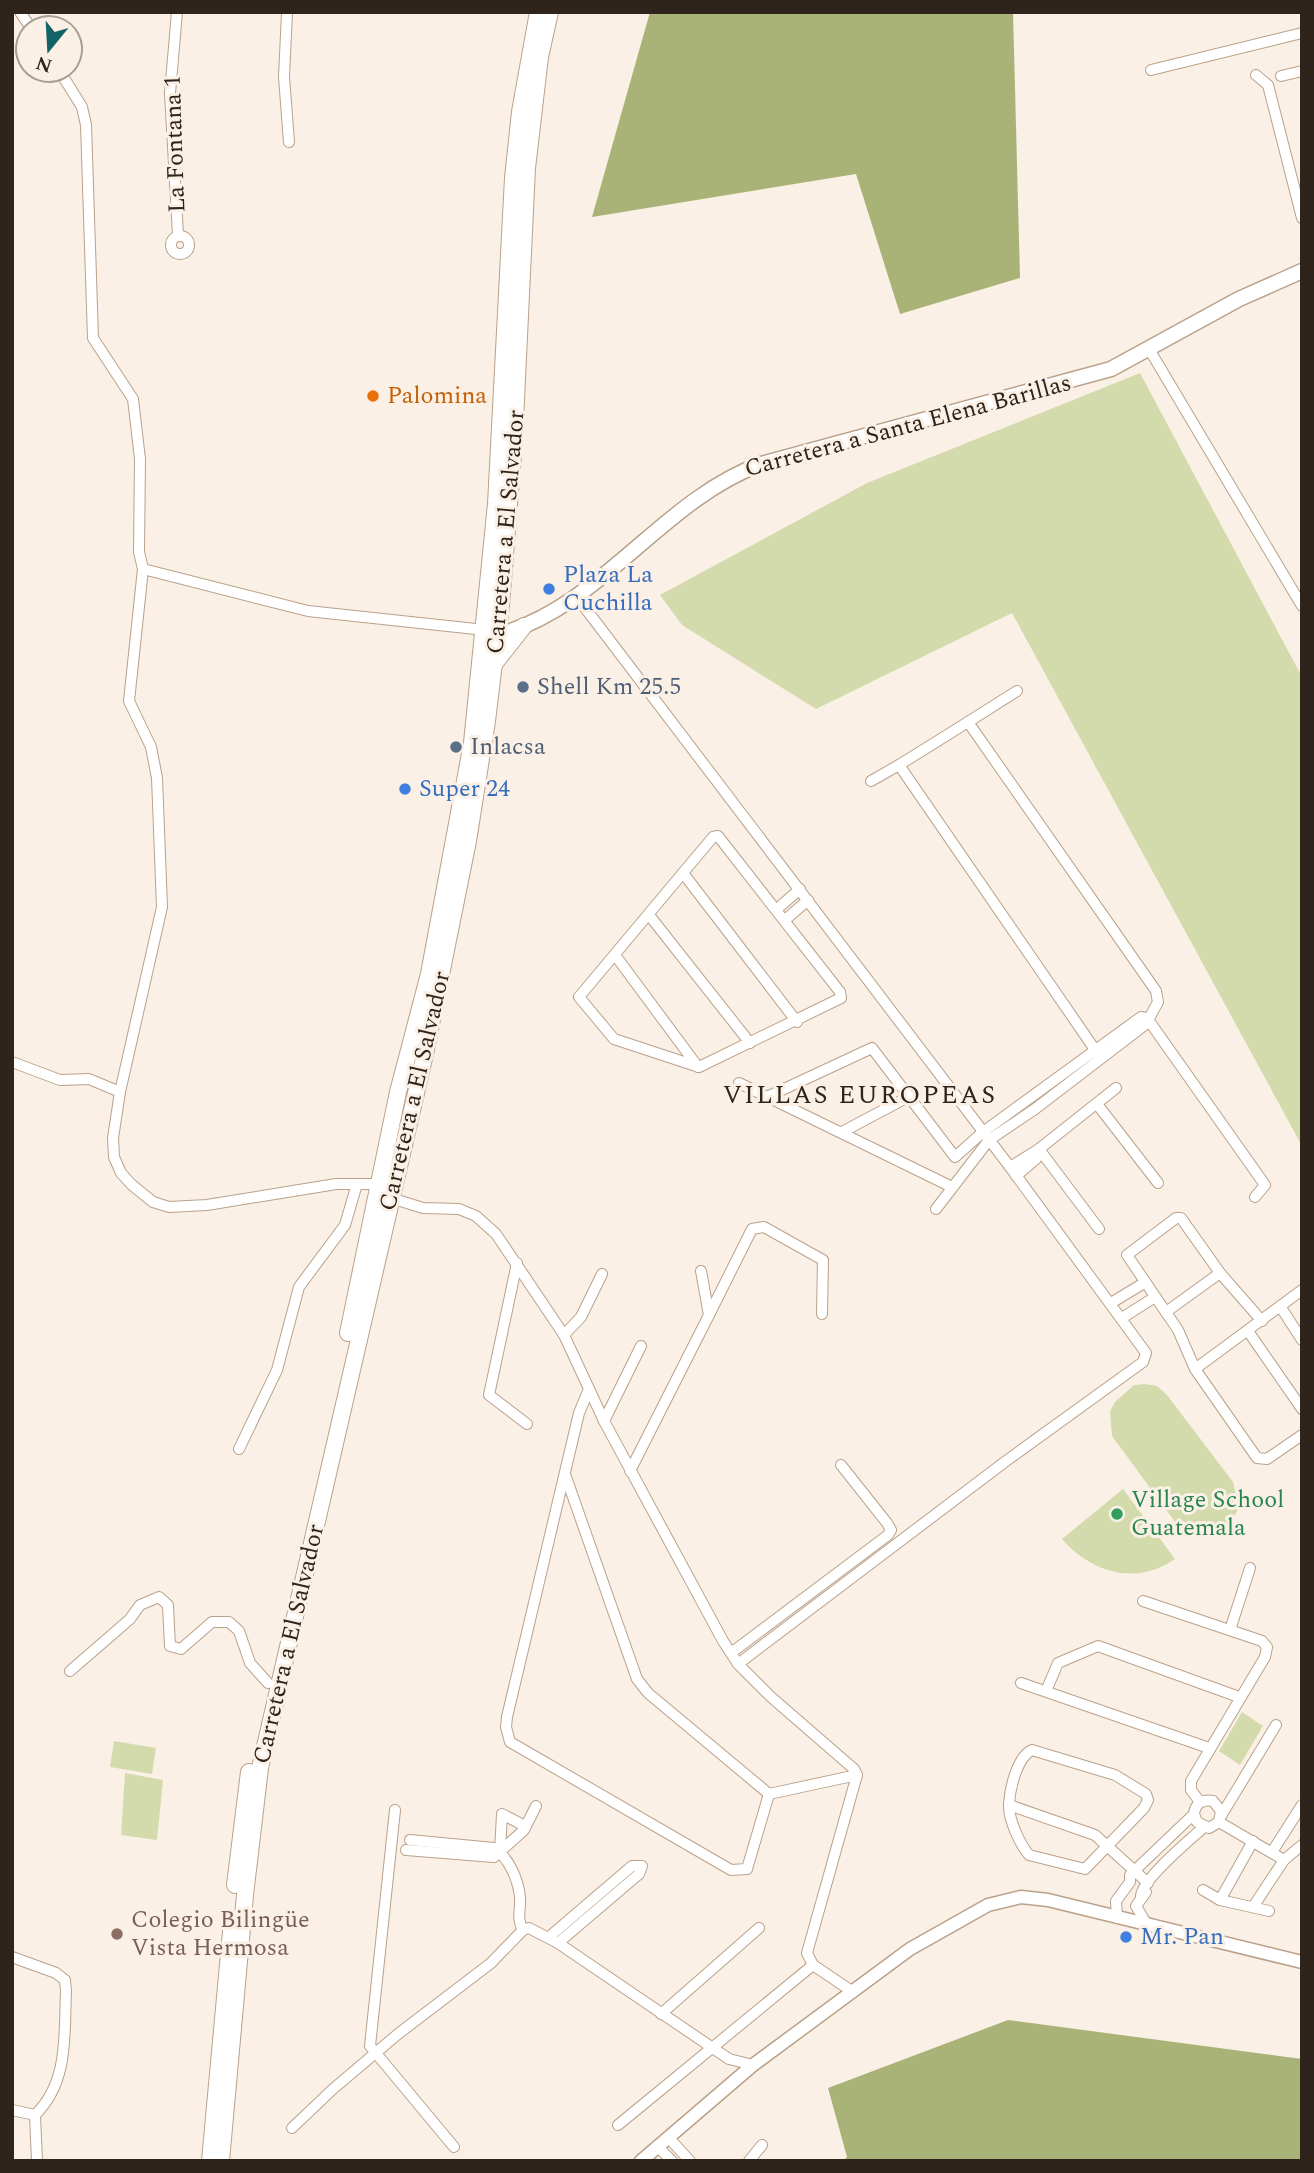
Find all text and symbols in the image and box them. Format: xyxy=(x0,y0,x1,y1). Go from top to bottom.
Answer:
north arrow xyxy=(14,14,84,84)
text: N xyxy=(32,48,56,80)
street label: La Fontana 1 xyxy=(155,75,195,213)
street label: Carretera a Santa Elena Barillas xyxy=(741,365,1075,487)
place label: Palomina xyxy=(387,378,487,414)
marker: Palomina xyxy=(365,388,381,404)
street label: Carretera a El Salvador xyxy=(477,408,535,656)
place label: Plaza La Cuchilla xyxy=(563,557,653,621)
marker: Plaza La Cuchilla xyxy=(541,581,557,597)
place label: Shell Km 25.5 xyxy=(537,669,681,705)
marker: Shell Km 25.5 xyxy=(515,679,531,695)
place label: Inlacsa xyxy=(470,729,546,765)
marker: Inlacsa xyxy=(448,739,464,755)
place label: Super 24 xyxy=(419,771,510,807)
marker: Super 24 xyxy=(397,781,413,797)
street label: Carretera a El Salvador xyxy=(370,968,460,1214)
district label: VILLAS EUROPEAS xyxy=(723,1075,997,1115)
place label: Village School Guatemala xyxy=(1131,1482,1284,1546)
marker: Village School Guatemala xyxy=(1109,1506,1125,1522)
street label: Carretera a El Salvador xyxy=(244,1521,334,1767)
place label: Colegio Bilingüe Vista Hermosa xyxy=(131,1902,310,1966)
place label: Mr. Pan xyxy=(1140,1919,1224,1955)
marker: Colegio Bilingüe Vista Hermosa xyxy=(109,1926,125,1942)
marker: Mr. Pan xyxy=(1118,1929,1134,1945)

